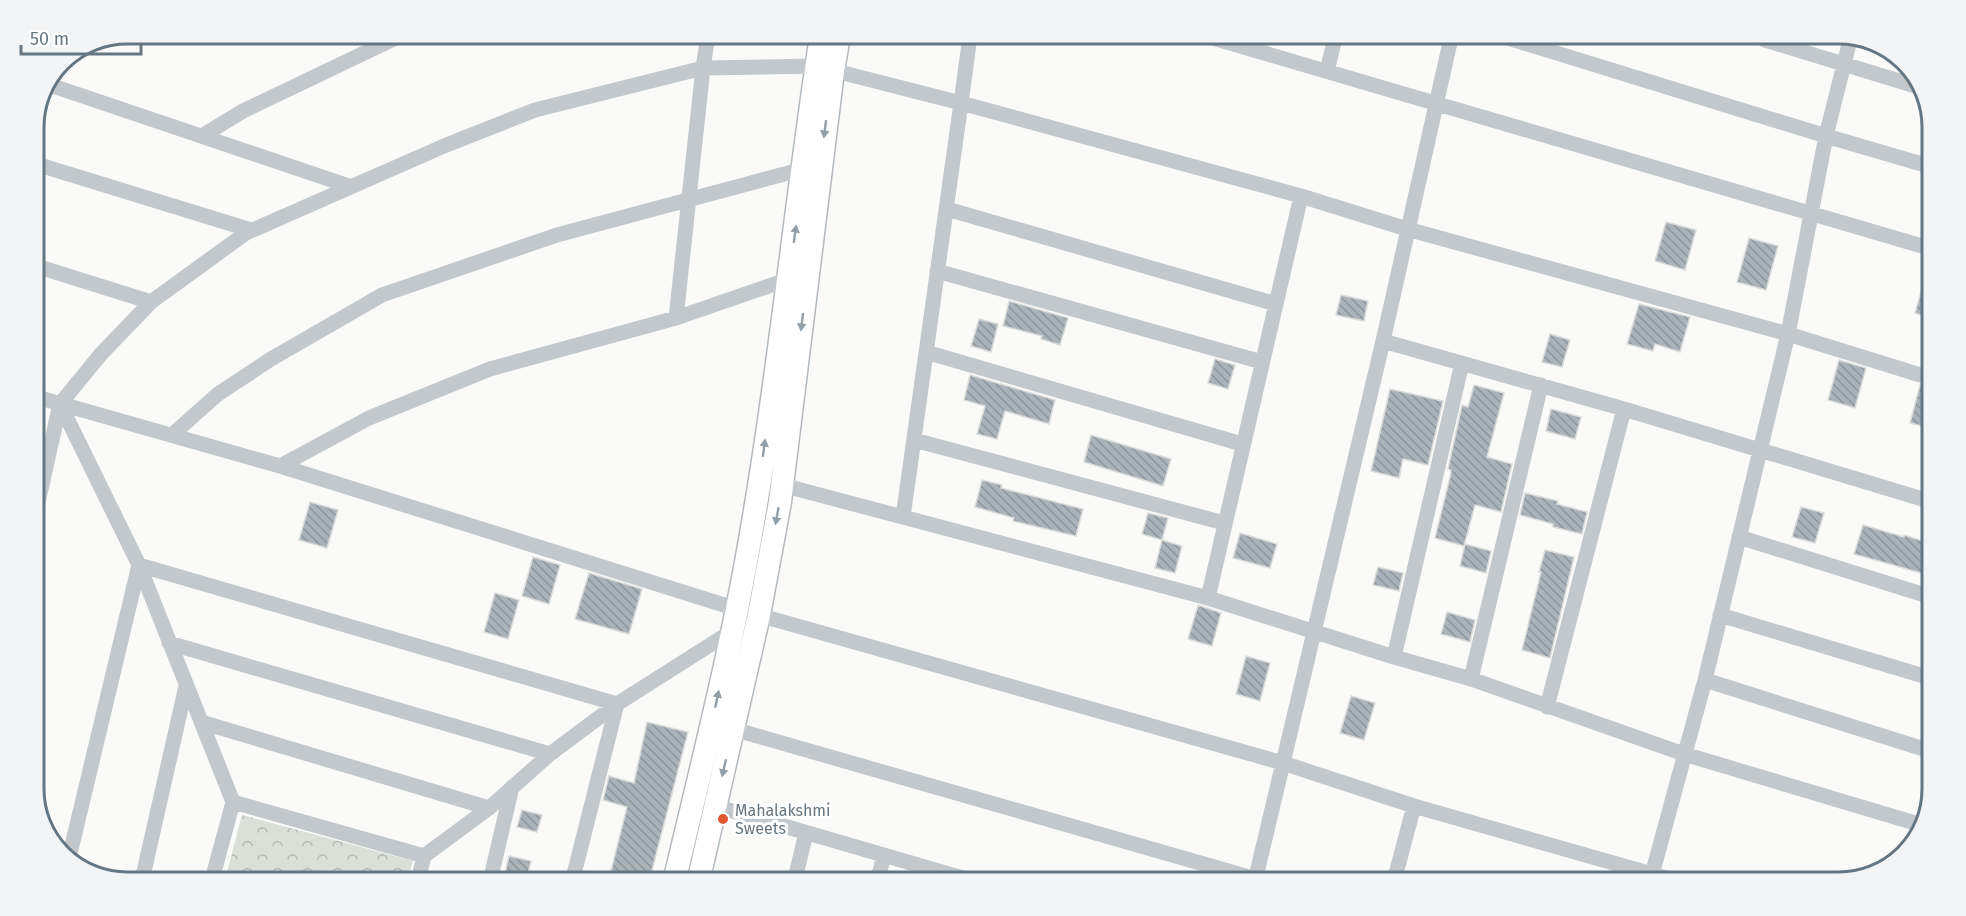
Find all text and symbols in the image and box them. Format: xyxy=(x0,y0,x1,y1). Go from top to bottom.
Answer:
scale bar xyxy=(21,18,141,56)
text: 50 m xyxy=(30,28,69,50)
one-way arrow xyxy=(821,119,830,138)
one-way arrow xyxy=(790,224,799,243)
one-way arrow xyxy=(797,313,807,332)
one-way arrow xyxy=(759,438,768,457)
one-way arrow xyxy=(772,506,781,525)
one-way arrow xyxy=(713,689,722,708)
one-way arrow xyxy=(719,759,729,777)
place label: Mahalakshmi Sweets xyxy=(735,801,831,838)
marker: Mahalakshmi Sweets xyxy=(716,812,730,826)

